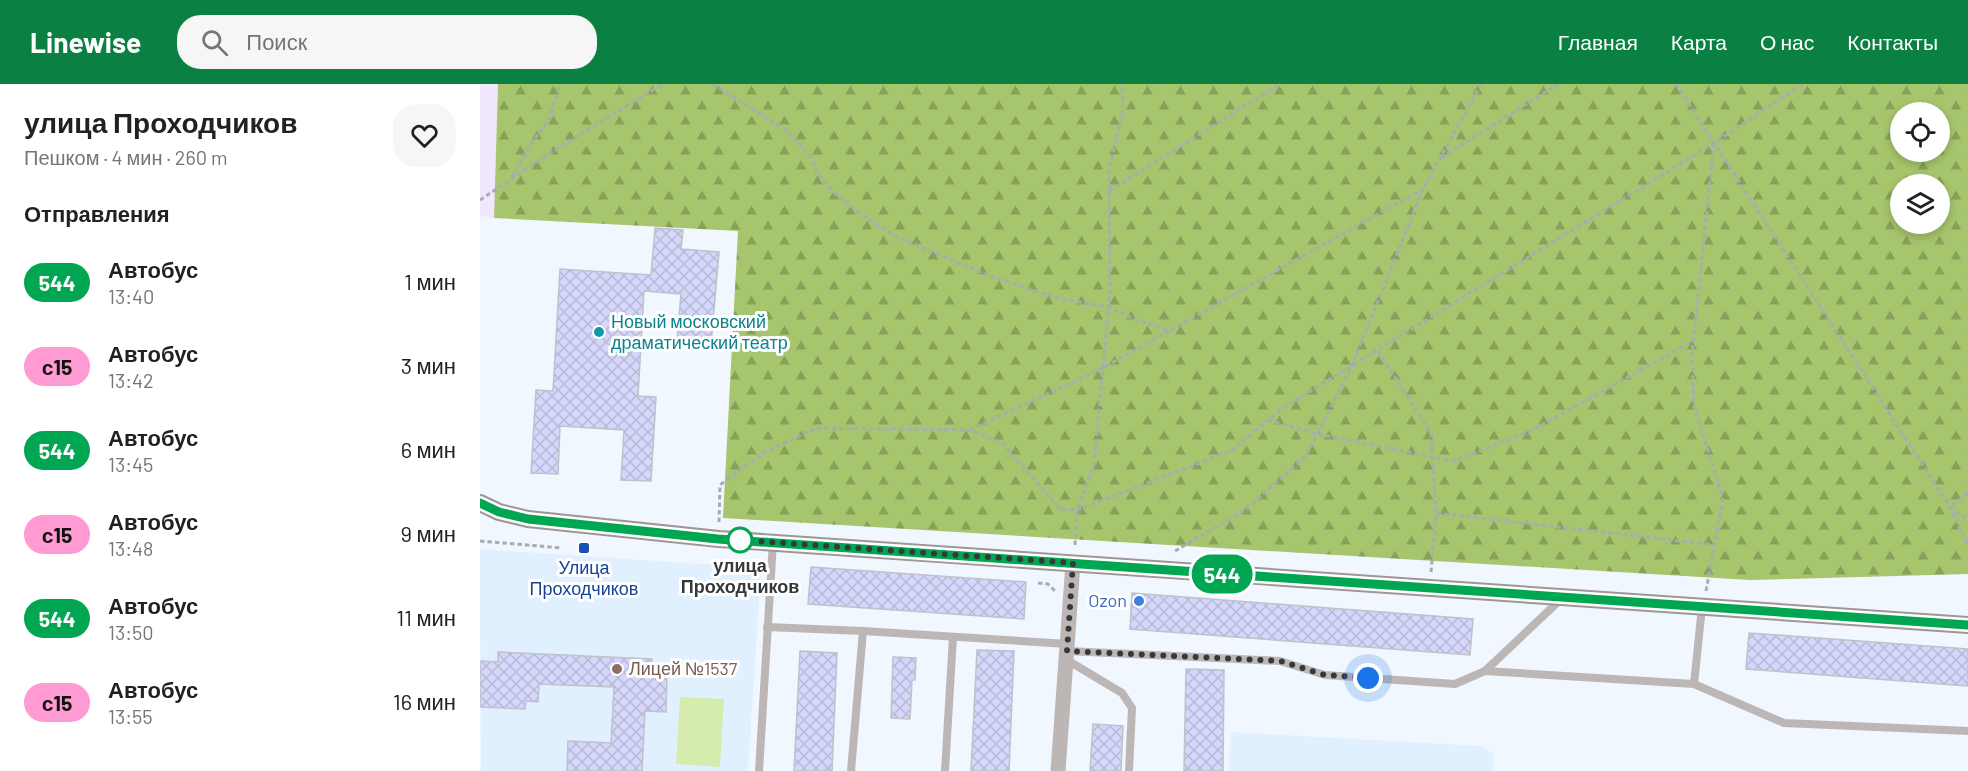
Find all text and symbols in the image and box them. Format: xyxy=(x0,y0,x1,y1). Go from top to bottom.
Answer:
search box xyxy=(177,15,597,69)
text: Linewise xyxy=(30,25,141,59)
icon: search xyxy=(198,26,231,59)
text: Поиск xyxy=(246,28,307,54)
text: Главная xyxy=(1558,29,1638,54)
text: Карта xyxy=(1671,29,1727,54)
text: О нас xyxy=(1760,29,1814,54)
text: Контакты xyxy=(1847,29,1938,54)
map controls xyxy=(1890,102,1950,234)
button: locate xyxy=(1890,102,1950,162)
button: heart xyxy=(393,104,456,167)
text: улица Проходчиков xyxy=(24,105,297,139)
text: Пешком · 4 мин · 260 m xyxy=(24,145,228,169)
button: layers xyxy=(1890,174,1950,234)
text: Отправления xyxy=(24,200,170,226)
text: Автобус xyxy=(108,256,198,282)
text: 1 мин xyxy=(404,268,456,294)
text: 544 xyxy=(39,270,75,295)
text: 13:40 xyxy=(108,284,154,308)
place label: Новый московский драматический театр xyxy=(611,310,788,353)
marker: Новый московский драматический театр xyxy=(592,325,606,339)
text: Автобус xyxy=(108,340,198,366)
text: 3 мин xyxy=(401,352,456,378)
text: с15 xyxy=(42,354,72,379)
text: 13:42 xyxy=(108,368,154,392)
text: Автобус xyxy=(108,424,198,450)
text: 6 мин xyxy=(401,436,456,462)
text: 544 xyxy=(39,438,75,463)
text: 13:45 xyxy=(108,452,153,476)
text: Автобус xyxy=(108,508,198,534)
text: 9 мин xyxy=(401,520,456,546)
text: с15 xyxy=(42,522,72,547)
marker: улица Проходчиков xyxy=(727,527,753,553)
text: 13:48 xyxy=(108,536,154,560)
marker: Улица Проходчиков xyxy=(577,541,591,555)
place label: улица Проходчиков xyxy=(681,554,799,597)
line badge: 544 xyxy=(1188,554,1257,594)
place label: Улица Проходчиков xyxy=(530,556,638,599)
text: 544 xyxy=(1204,562,1240,587)
place label: Ozon xyxy=(1088,589,1127,611)
text: Автобус xyxy=(108,592,198,618)
marker: Ozon xyxy=(1132,594,1146,608)
text: 11 мин xyxy=(397,604,456,630)
text: 544 xyxy=(39,606,75,631)
text: 13:50 xyxy=(108,620,154,644)
place label: Лицей №1537 xyxy=(629,657,738,679)
marker: Лицей №1537 xyxy=(610,662,624,676)
your location xyxy=(1353,663,1383,693)
text: Автобус xyxy=(108,676,198,702)
text: 16 мин xyxy=(393,688,456,714)
text: с15 xyxy=(42,690,72,715)
text: 13:55 xyxy=(108,704,153,728)

